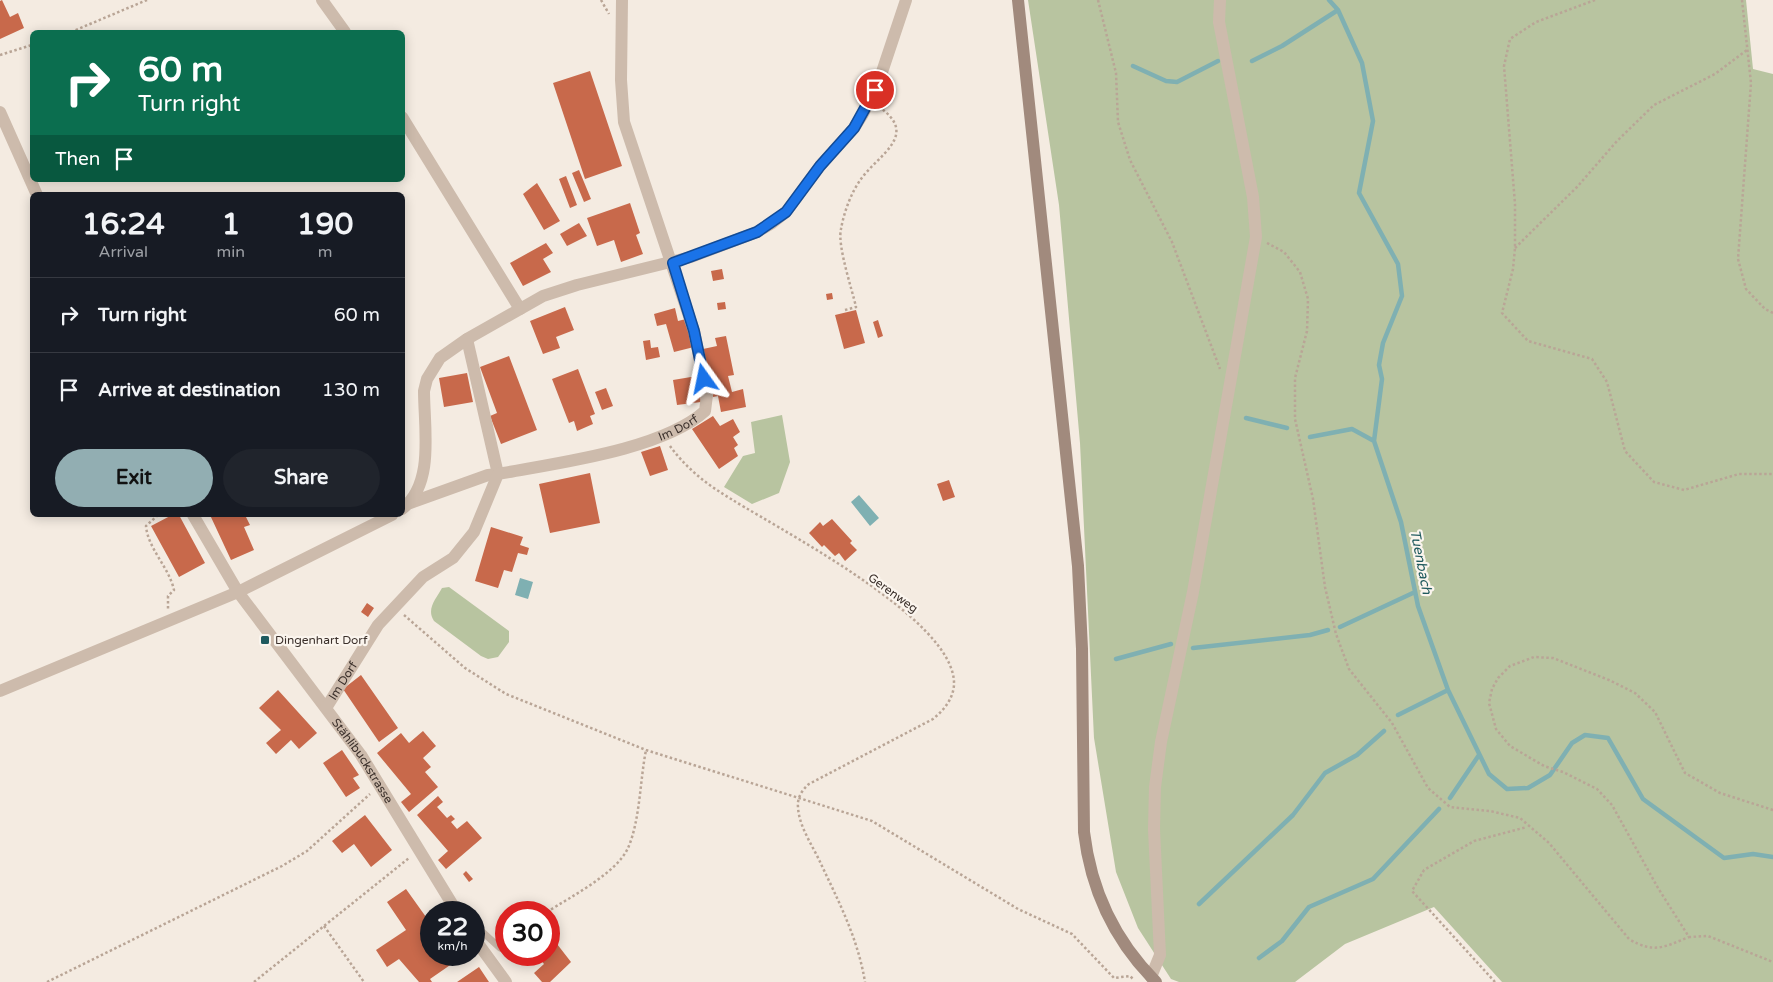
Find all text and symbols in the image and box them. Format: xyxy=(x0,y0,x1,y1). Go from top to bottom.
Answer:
text: 60 m xyxy=(138,49,223,91)
icon: right xyxy=(55,50,120,115)
pin xyxy=(854,69,896,111)
icon: arrive xyxy=(861,76,889,104)
text: Turn right xyxy=(138,91,240,117)
icon: arrive xyxy=(110,145,138,173)
text: Then xyxy=(55,148,100,170)
text: 16:24 xyxy=(82,206,165,243)
text: 1 xyxy=(221,206,240,243)
text: 190 xyxy=(297,206,353,243)
text: Arrival xyxy=(99,242,148,262)
text: min xyxy=(217,242,245,262)
text: m xyxy=(318,242,332,262)
icon: right xyxy=(55,301,83,329)
text: Turn right xyxy=(98,304,186,326)
text: 60 m xyxy=(334,304,380,326)
position arrow xyxy=(677,352,729,404)
icon: arrive xyxy=(55,376,83,404)
text: Arrive at destination xyxy=(98,379,281,401)
text: 130 m xyxy=(322,379,380,401)
street label: Im Dorf xyxy=(656,412,701,444)
button: Exit xyxy=(55,449,213,507)
button: Share xyxy=(223,449,380,507)
water label: Tuenbach xyxy=(1406,528,1436,596)
street label: Gerenweg xyxy=(865,570,921,616)
place label: Dingenhart Dorf xyxy=(275,633,368,647)
marker: Dingenhart Dorf xyxy=(259,634,271,646)
street label: Im Dorf xyxy=(326,659,360,703)
street label: Stählibuckstrasse xyxy=(329,716,396,806)
speed limit sign: 30 xyxy=(495,901,560,966)
text: 22 xyxy=(437,912,468,942)
text: km/h xyxy=(437,939,468,953)

